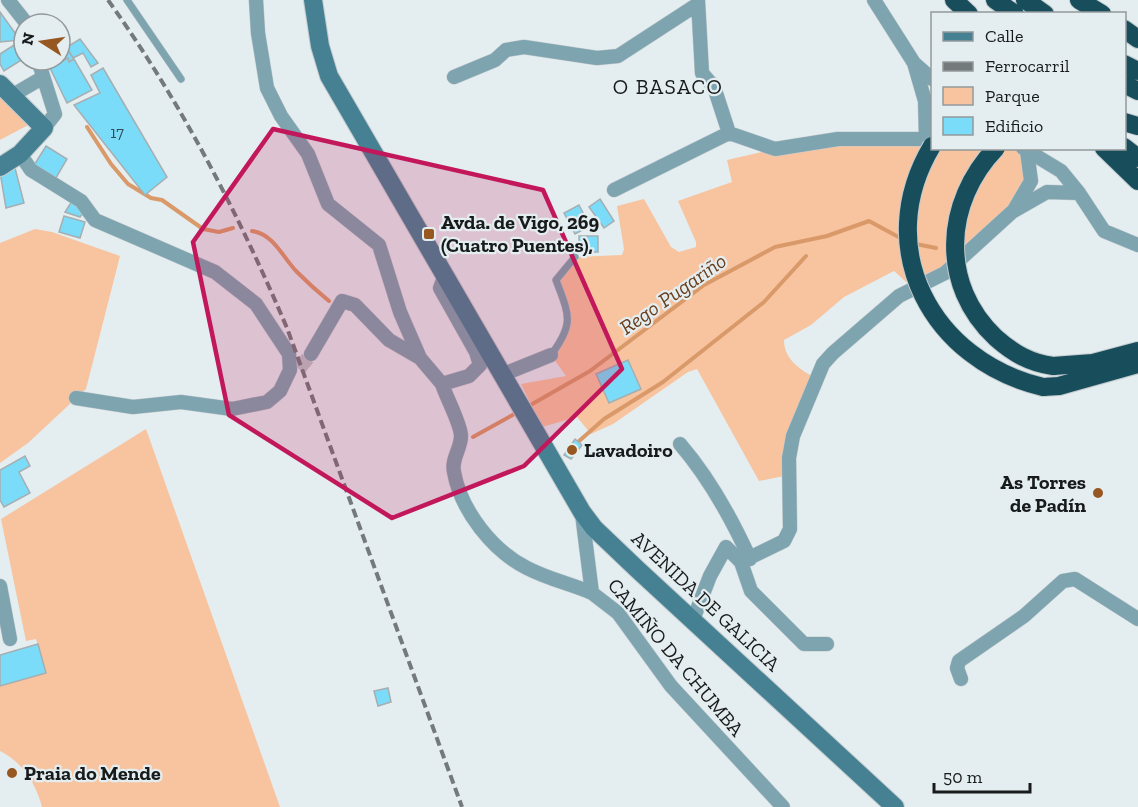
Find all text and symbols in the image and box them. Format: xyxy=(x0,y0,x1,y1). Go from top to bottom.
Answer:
north arrow xyxy=(12,12,72,72)
legend xyxy=(931,12,1126,150)
text: Calle xyxy=(985,25,1023,47)
text: N xyxy=(17,31,38,47)
text: Ferrocarril xyxy=(985,55,1070,77)
district label: O BASACO xyxy=(613,74,723,99)
text: Parque xyxy=(985,85,1040,107)
text: Edificio xyxy=(985,115,1043,137)
house number: 17 xyxy=(110,123,124,142)
place label: Avda. de Vigo, 269 (Cuatro Puentes), xyxy=(441,210,600,257)
marker: Avda. de Vigo, 269 (Cuatro Puentes), xyxy=(422,227,436,241)
water label: Rego Pugariño xyxy=(614,248,731,340)
place label: Lavadoiro xyxy=(584,438,673,462)
marker: Lavadoiro xyxy=(565,443,579,457)
place label: As Torres de Padín xyxy=(1000,470,1086,517)
marker: As Torres de Padín xyxy=(1091,486,1105,500)
street label: AVENIDA DE GALICIA xyxy=(627,526,786,677)
street label: CAMIÑO DA CHUMBA xyxy=(603,573,750,742)
scale bar xyxy=(934,756,1030,794)
place label: Praia do Mende xyxy=(24,761,161,785)
marker: Praia do Mende xyxy=(5,766,19,780)
text: 50 m xyxy=(943,766,983,788)

